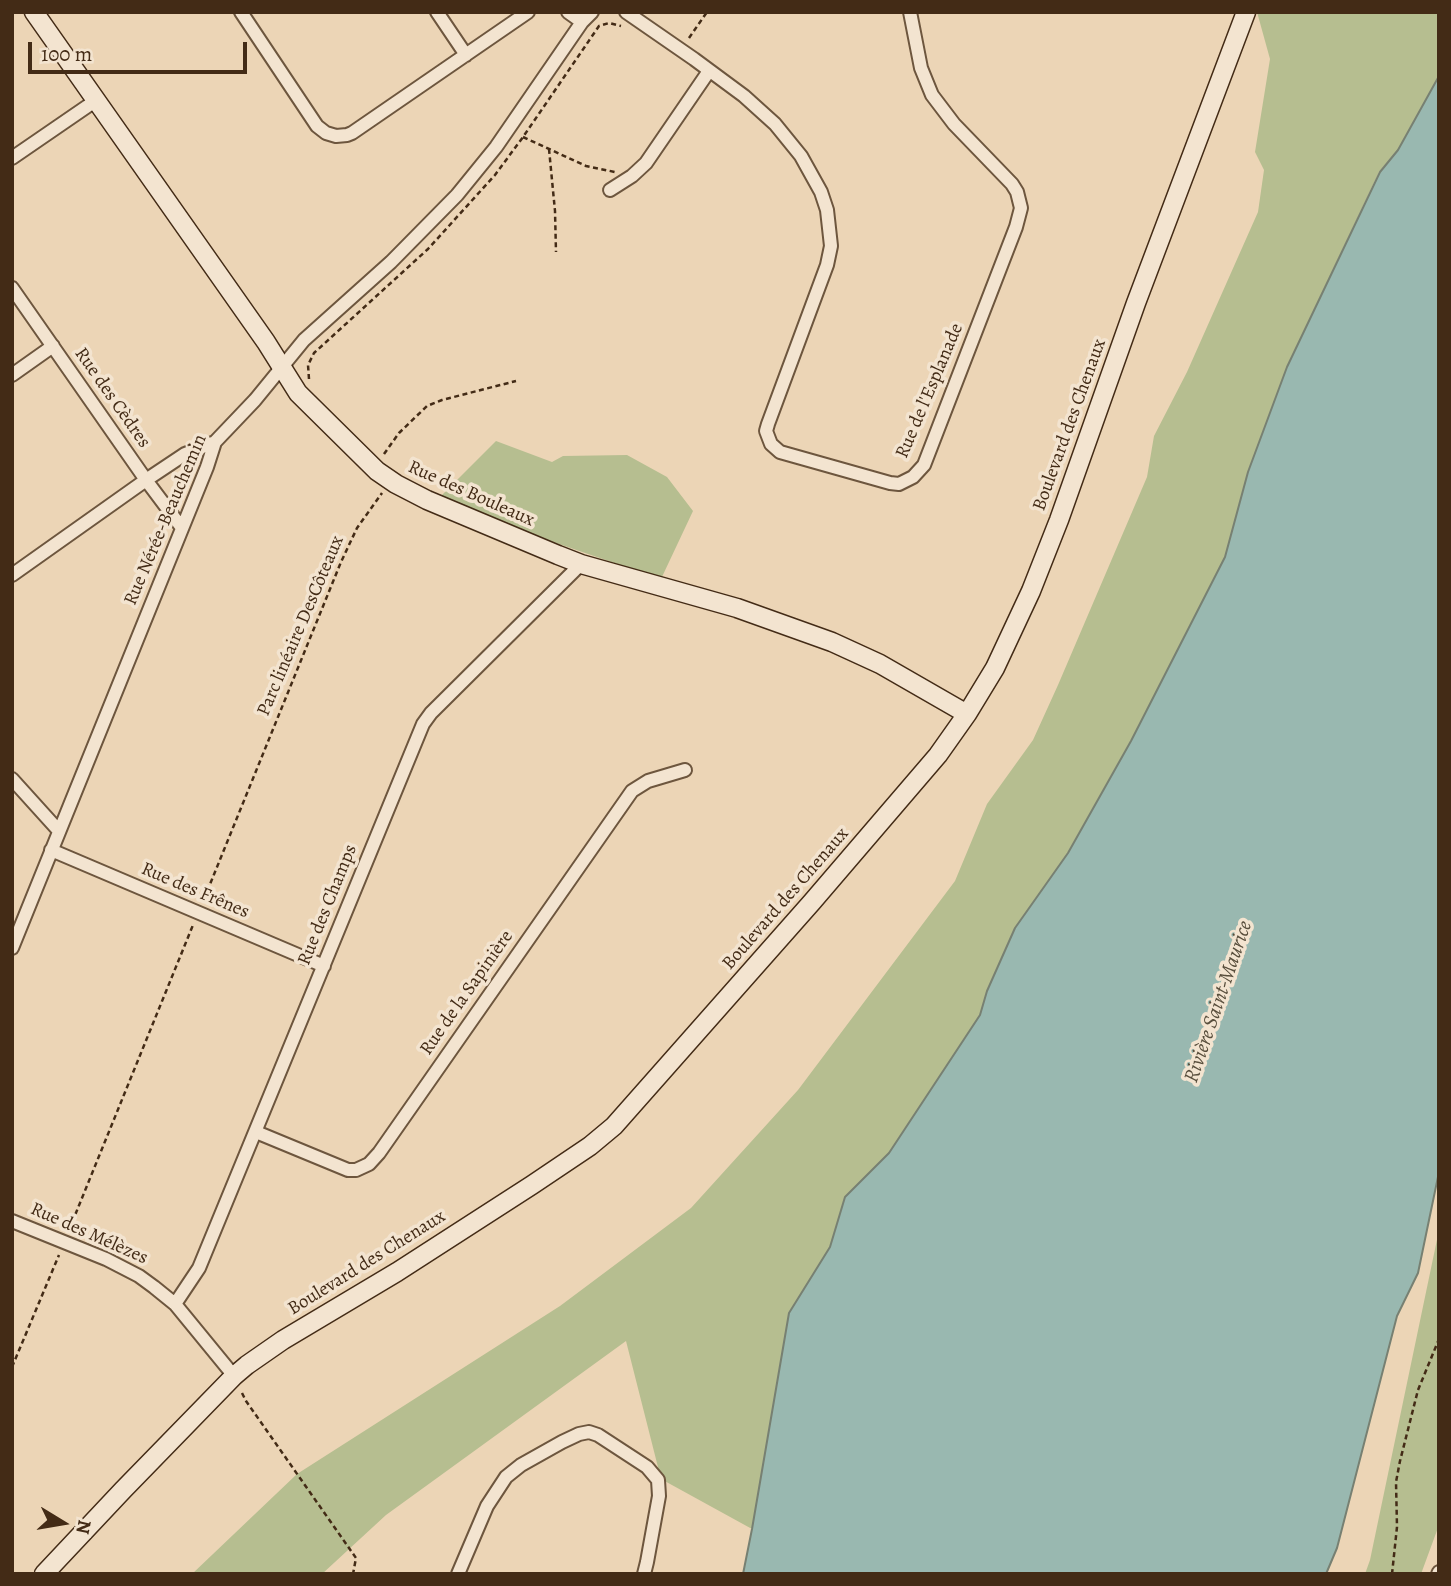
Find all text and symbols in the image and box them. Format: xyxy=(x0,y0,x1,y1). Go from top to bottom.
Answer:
scale bar xyxy=(32,28,250,72)
text: 100 m xyxy=(41,40,92,68)
street label: Rue de l'Esplanade xyxy=(891,320,969,462)
street label: Boulevard des Chenaux xyxy=(1028,336,1112,514)
street label: Rue des Cèdres xyxy=(69,343,155,453)
street label: Rue Nérée-Beauchemin xyxy=(120,431,212,609)
street label: Rue des Bouleaux xyxy=(404,456,538,532)
street label: Parc linéaire DesCôteaux xyxy=(253,532,349,720)
street label: Boulevard des Chenaux xyxy=(718,823,854,975)
street label: Rue des Champs xyxy=(293,841,363,969)
street label: Rue des Frênes xyxy=(138,858,252,924)
water label: Rivière Saint-Maurice xyxy=(1180,918,1258,1086)
street label: Rue de la Sapinière xyxy=(415,926,519,1060)
street label: Rue des Mélèzes xyxy=(27,1198,151,1270)
street label: Boulevard des Chenaux xyxy=(284,1205,450,1321)
north arrow xyxy=(28,1488,98,1558)
text: N xyxy=(70,1518,98,1536)

